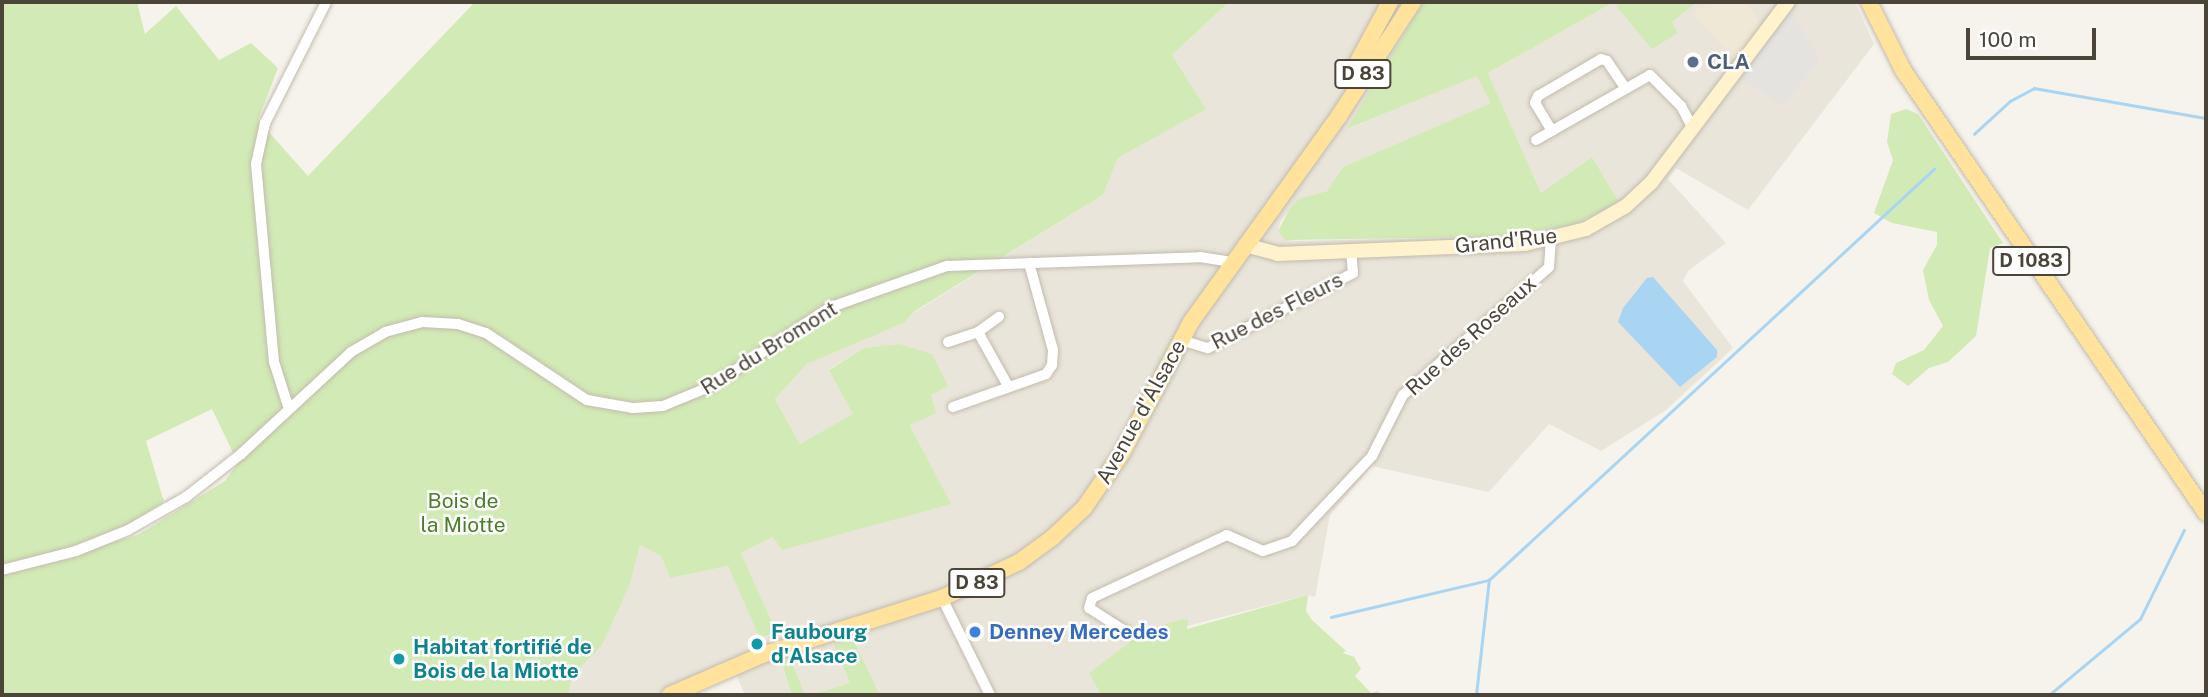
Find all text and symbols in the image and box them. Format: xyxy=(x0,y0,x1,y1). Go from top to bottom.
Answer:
scale bar xyxy=(1970,14,2100,58)
text: 100 m xyxy=(1979,27,2036,52)
place label: CLA xyxy=(1707,49,1750,75)
marker: CLA xyxy=(1685,54,1701,70)
road number: D 83 xyxy=(1333,58,1393,90)
street label: Grand'Rue xyxy=(1454,223,1558,259)
road number: D 1083 xyxy=(1991,246,2071,276)
street label: Rue des Fleurs xyxy=(1207,267,1347,355)
street label: Rue des Roseaux xyxy=(1401,271,1541,401)
street label: Rue du Bromont xyxy=(696,296,842,400)
street label: Avenue d'Alsace xyxy=(1091,335,1191,489)
park label: Bois de la Miotte xyxy=(420,488,506,538)
road number: D 83 xyxy=(947,568,1007,598)
place label: Faubourg d'Alsace xyxy=(771,619,867,669)
place label: Denney Mercedes xyxy=(989,619,1169,645)
marker: Denney Mercedes xyxy=(967,624,983,640)
place label: Habitat fortifié de Bois de la Miotte xyxy=(413,634,592,684)
marker: Faubourg d'Alsace xyxy=(749,636,765,652)
marker: Habitat fortifié de Bois de la Miotte xyxy=(391,651,407,667)

